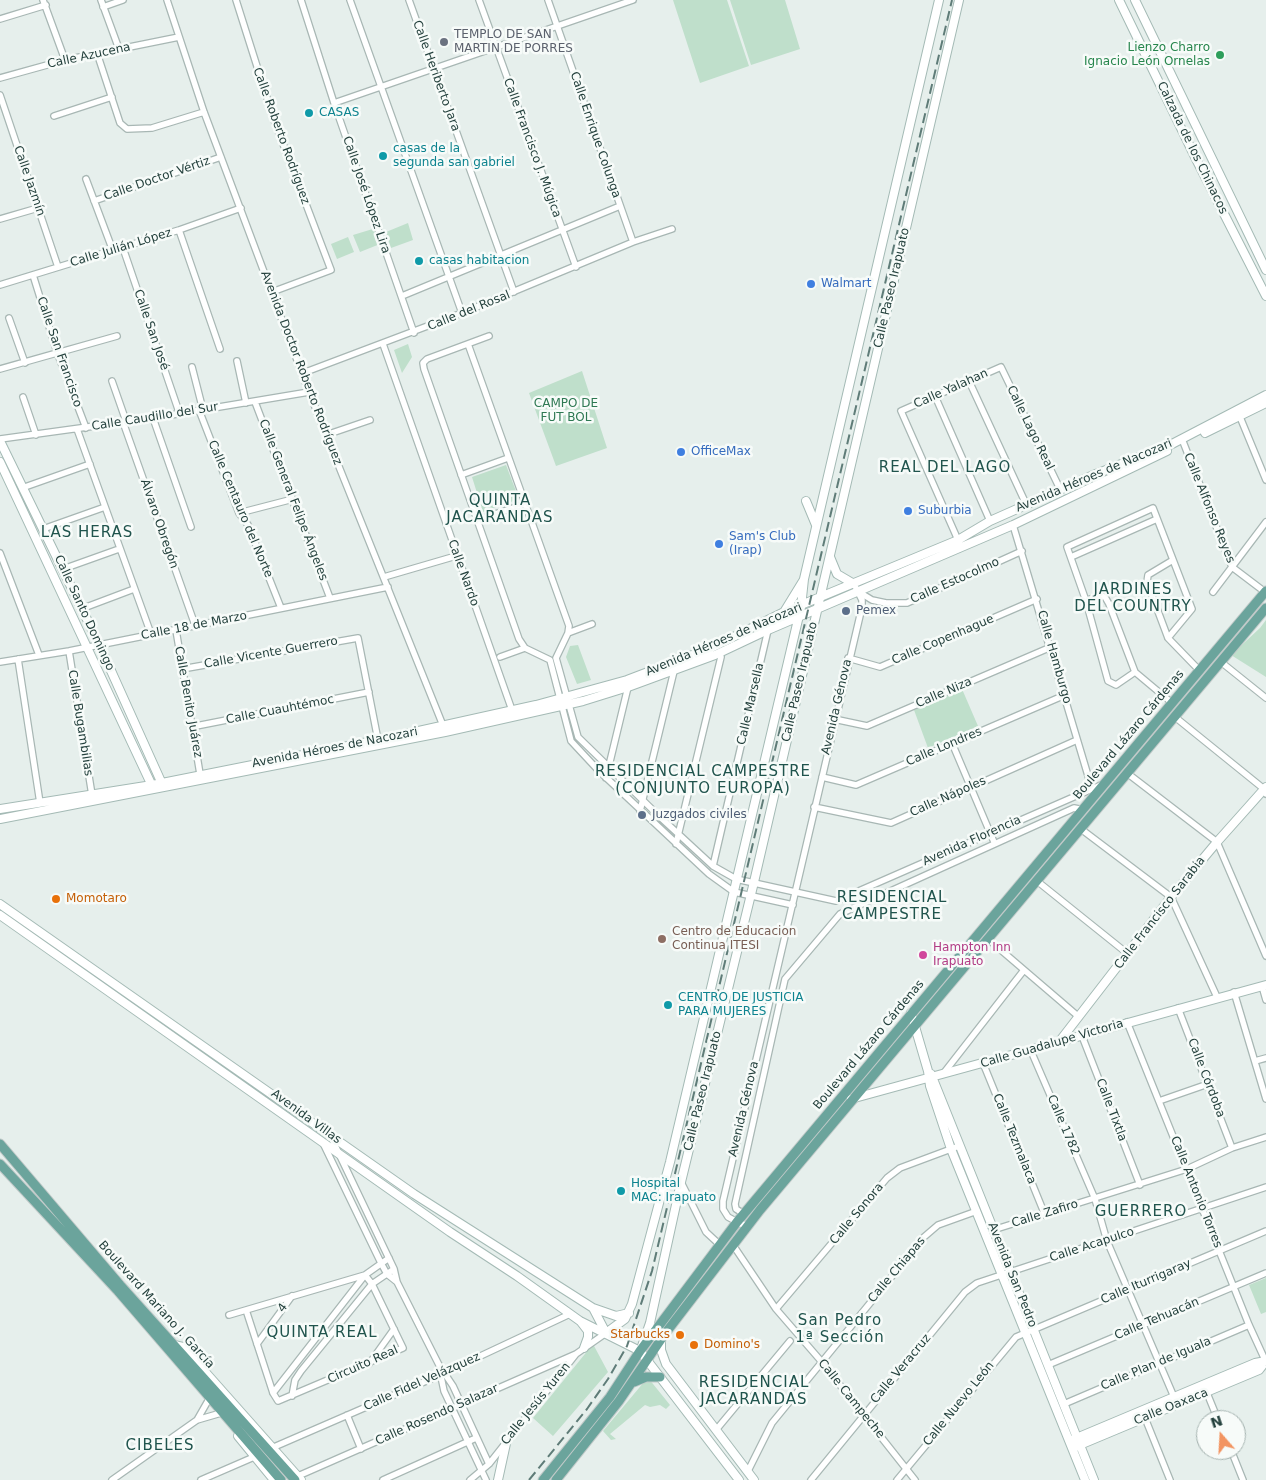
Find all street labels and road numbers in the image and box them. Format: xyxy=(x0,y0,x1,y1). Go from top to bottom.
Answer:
street label: Calle Heriberto Jara xyxy=(409,18,463,134)
street label: Calle Azucena xyxy=(46,40,132,72)
street label: Calle Roberto Rodríguez xyxy=(250,66,312,206)
street label: Calle Enrique Colunga xyxy=(567,70,623,200)
street label: Calle Francisco J. Múgica xyxy=(500,76,564,220)
street label: Calzada de los Chinacos xyxy=(1154,79,1230,217)
street label: Calle José López Lira xyxy=(339,134,393,256)
street label: Calle Jazmín xyxy=(10,144,48,218)
street label: Calle Doctor Vértiz xyxy=(102,154,212,204)
street label: Calle Julián López xyxy=(69,226,173,270)
street label: Calle Paseo Irapuato xyxy=(871,227,913,349)
street label: Avenida Doctor Roberto Rodríguez xyxy=(257,269,345,467)
street label: Calle San José xyxy=(130,288,172,372)
street label: Calle del Rosal xyxy=(426,288,512,334)
street label: Calle San Francisco xyxy=(33,295,85,409)
street label: Calle Yalahan xyxy=(912,366,990,412)
street label: Calle Lago Real xyxy=(1003,383,1057,473)
street label: Calle Caudillo del Sur xyxy=(91,400,219,434)
street label: Calle General Felipe Ángeles xyxy=(256,417,330,583)
street label: Avenida Héroes de Nacozari xyxy=(1014,436,1174,516)
street label: Calle Centauro del Norte xyxy=(204,438,276,580)
street label: Calle Alfonso Reyes xyxy=(1180,451,1238,565)
street label: Álvaro Obregón xyxy=(137,477,181,571)
street label: Calle Nardo xyxy=(444,538,482,608)
street label: Calle Santo Domingo xyxy=(51,553,117,673)
street label: Calle Estocolmo xyxy=(908,555,1002,607)
street label: Avenida Héroes de Nacozari xyxy=(644,600,804,680)
street label: Calle 18 de Marzo xyxy=(140,609,248,643)
street label: Calle Hamburgo xyxy=(1034,609,1074,705)
street label: Calle Copenhague xyxy=(890,612,996,668)
street label: Calle Paseo Irapuato xyxy=(779,621,821,743)
street label: Calle Vicente Guerrero xyxy=(203,634,339,672)
street label: Calle Benito Juárez xyxy=(171,645,205,759)
street label: Avenida Génova xyxy=(819,658,855,756)
street label: Calle Marsella xyxy=(735,662,767,746)
street label: Boulevard Lázaro Cárdenas xyxy=(1071,667,1187,803)
street label: Calle Bugambilias xyxy=(64,669,96,777)
street label: Calle Niza xyxy=(914,675,974,711)
street label: Calle Cuauhtémoc xyxy=(225,692,335,728)
street label: Avenida Héroes de Nacozari xyxy=(251,725,419,771)
street label: Calle Londres xyxy=(904,725,984,769)
street label: Calle Nápoles xyxy=(908,774,988,820)
street label: Avenida Florencia xyxy=(921,813,1023,869)
street label: Calle Francisco Sarabia xyxy=(1112,854,1208,972)
street label: Boulevard Lázaro Cárdenas xyxy=(811,977,927,1113)
street label: Calle Guadalupe Victoria xyxy=(979,1017,1125,1071)
street label: Calle Paseo Irapuato xyxy=(681,1030,725,1152)
street label: Calle Córdoba xyxy=(1184,1036,1228,1120)
street label: Avenida Génova xyxy=(726,1060,762,1158)
street label: Calle Tixtla xyxy=(1092,1076,1130,1144)
street label: Avenida Villas xyxy=(268,1087,344,1147)
street label: Calle Tezmalaca xyxy=(989,1092,1039,1186)
street label: Calle 1782 xyxy=(1044,1093,1082,1157)
street label: Calle Antonio Torres xyxy=(1167,1134,1225,1250)
street label: Calle Sonora xyxy=(827,1180,887,1248)
street label: Calle Zafiro xyxy=(1010,1197,1080,1231)
street label: Avenida San Pedro xyxy=(984,1220,1040,1330)
street label: Calle Acapulco xyxy=(1048,1225,1136,1265)
street label: Calle Chiapas xyxy=(865,1234,929,1306)
street label: Boulevard Mariano J. García xyxy=(95,1238,217,1372)
street label: Calle Iturrigaray xyxy=(1099,1256,1193,1308)
street label: Calle Tehuacán xyxy=(1113,1295,1201,1343)
street label: 4 xyxy=(275,1301,291,1315)
street label: Calle Veracruz xyxy=(868,1331,934,1407)
street label: Calle Plan de Iguala xyxy=(1099,1334,1213,1394)
street label: Circuito Real xyxy=(326,1343,400,1387)
street label: Calle Fidel Velázquez xyxy=(362,1350,482,1414)
street label: Calle Campeche xyxy=(815,1357,887,1441)
street label: Calle Nuevo León xyxy=(920,1359,998,1449)
street label: Calle Jesús Yuren xyxy=(498,1360,574,1448)
street label: Calle Rosendo Salazar xyxy=(373,1381,501,1449)
street label: Calle Oaxaca xyxy=(1132,1386,1210,1428)

